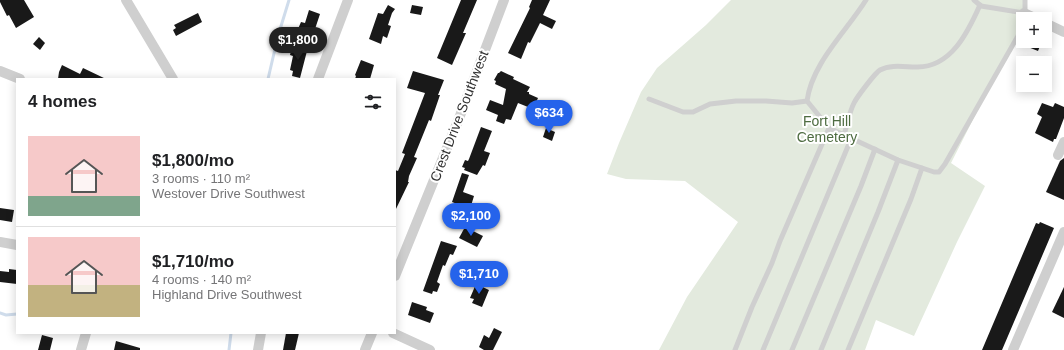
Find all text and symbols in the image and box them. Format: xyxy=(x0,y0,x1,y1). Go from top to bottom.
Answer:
map controls xyxy=(1016,12,1052,92)
button: + xyxy=(1016,12,1052,48)
pin: $1,800 xyxy=(265,27,331,61)
text: $1,800 xyxy=(278,32,318,47)
street label: Crest Drive Southwest xyxy=(427,48,491,184)
button: − xyxy=(1016,56,1052,92)
icon: filters xyxy=(362,91,384,113)
text: 4 homes xyxy=(28,92,97,111)
pin: $634 xyxy=(525,100,573,134)
text: $634 xyxy=(535,105,563,120)
park label: Fort Hill Cemetery xyxy=(797,113,857,145)
text: $1,800/mo xyxy=(152,151,234,170)
icon: home xyxy=(60,152,108,200)
text: 3 rooms · 110 m² xyxy=(152,171,250,186)
text: Westover Drive Southwest xyxy=(152,186,305,201)
pin: $2,100 xyxy=(438,203,504,237)
text: $2,100 xyxy=(451,208,491,223)
text: $1,710/mo xyxy=(152,252,234,271)
icon: home xyxy=(60,253,108,301)
pin: $1,710 xyxy=(446,261,512,295)
text: $1,710 xyxy=(459,266,499,281)
text: 4 rooms · 140 m² xyxy=(152,272,251,287)
text: Highland Drive Southwest xyxy=(152,287,302,302)

